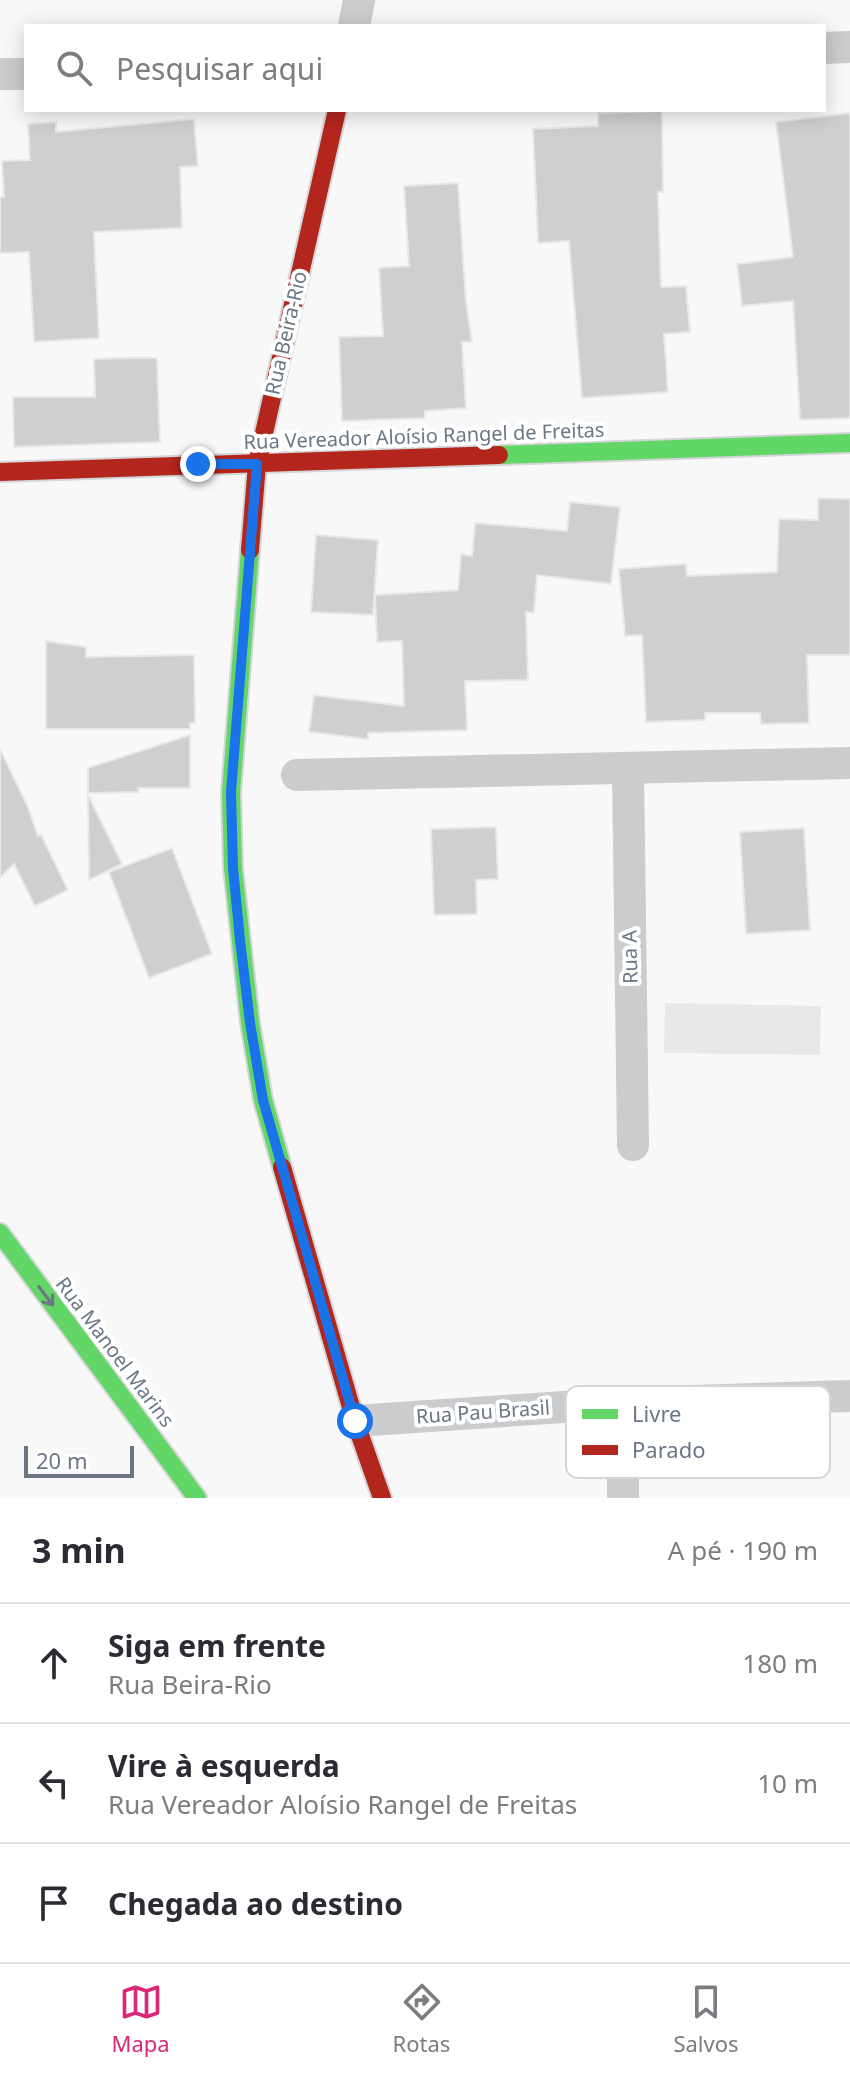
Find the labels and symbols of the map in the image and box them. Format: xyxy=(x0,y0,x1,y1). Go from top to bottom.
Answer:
street label: Rua Beira-Rio xyxy=(258,269,313,397)
street label: Rua Vereador Aloísio Rangel de Freitas xyxy=(243,416,605,455)
route end xyxy=(180,446,216,482)
street label: Rua A xyxy=(616,930,643,984)
street label: Rua Manoel Marins xyxy=(50,1271,181,1432)
one-way arrow xyxy=(37,1285,54,1306)
legend xyxy=(566,1386,830,1478)
street label: Rua Pau Brasil xyxy=(415,1393,551,1430)
text: Livre xyxy=(632,1398,681,1428)
route start xyxy=(337,1403,373,1439)
text: Parado xyxy=(632,1434,705,1464)
scale bar xyxy=(24,1442,134,1478)

